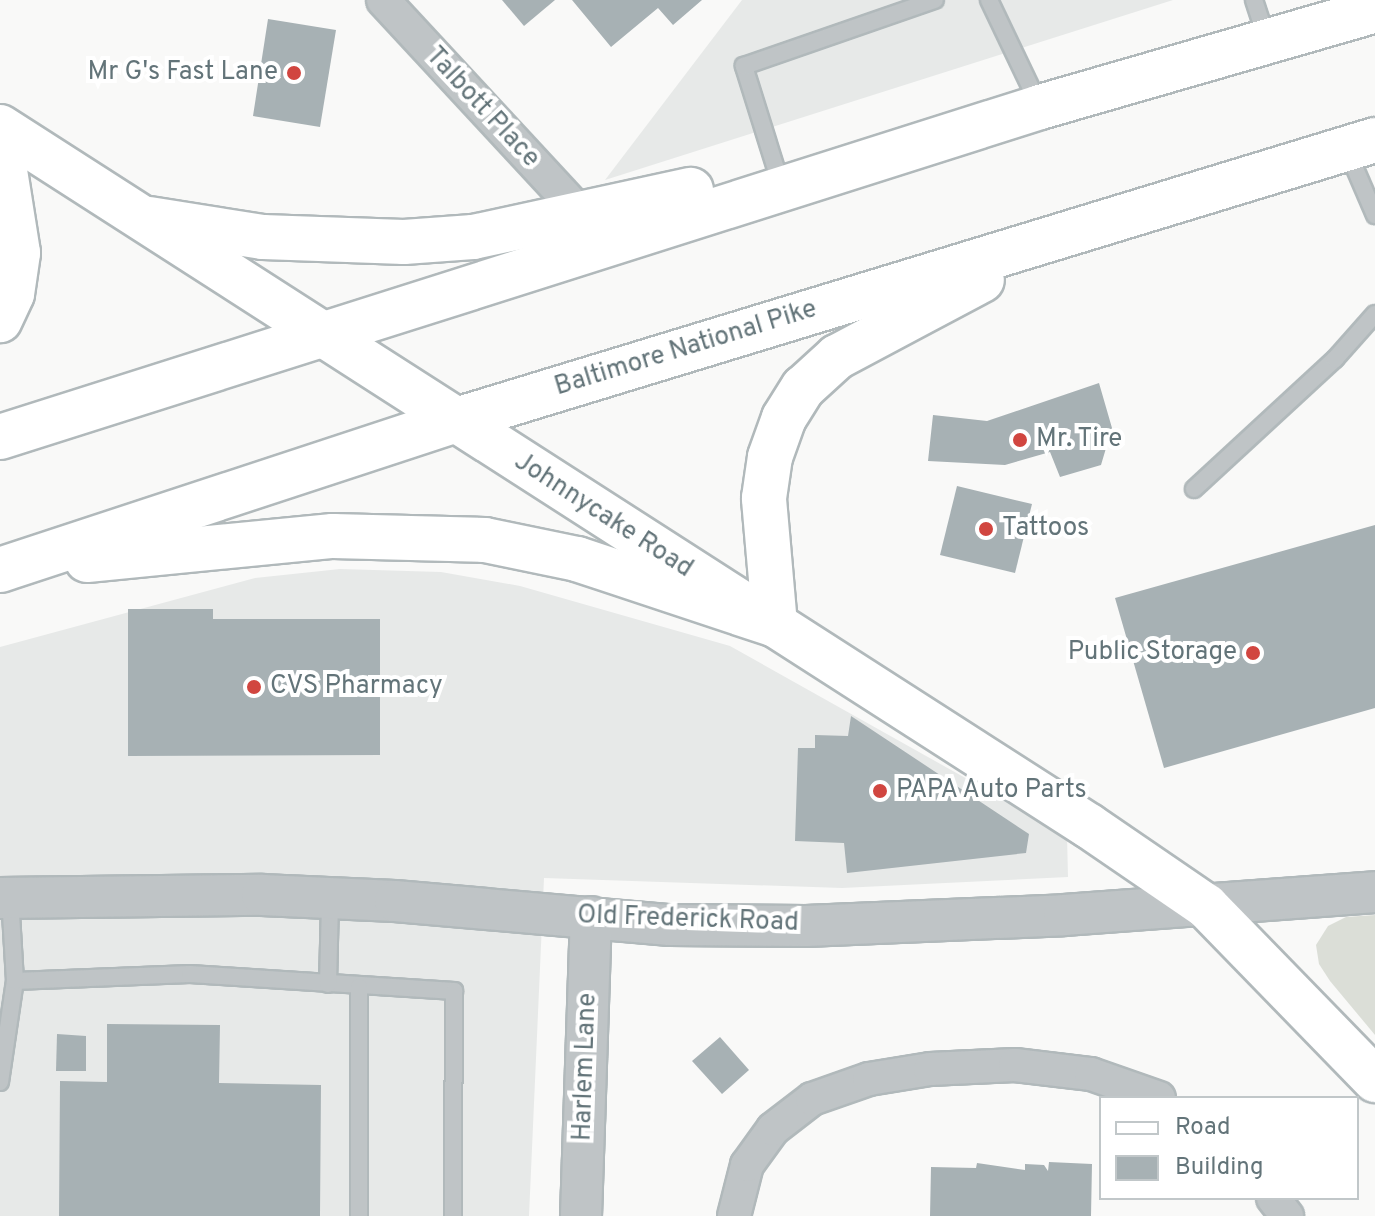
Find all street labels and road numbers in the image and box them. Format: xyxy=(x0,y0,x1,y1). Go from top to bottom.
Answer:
street label: Talbott Place xyxy=(418,41,546,175)
street label: Baltimore National Pike xyxy=(551,294,821,404)
street label: Johnnycake Road xyxy=(508,447,698,585)
street label: Old Frederick Road xyxy=(577,901,799,939)
street label: Harlem Lane xyxy=(568,992,604,1142)

